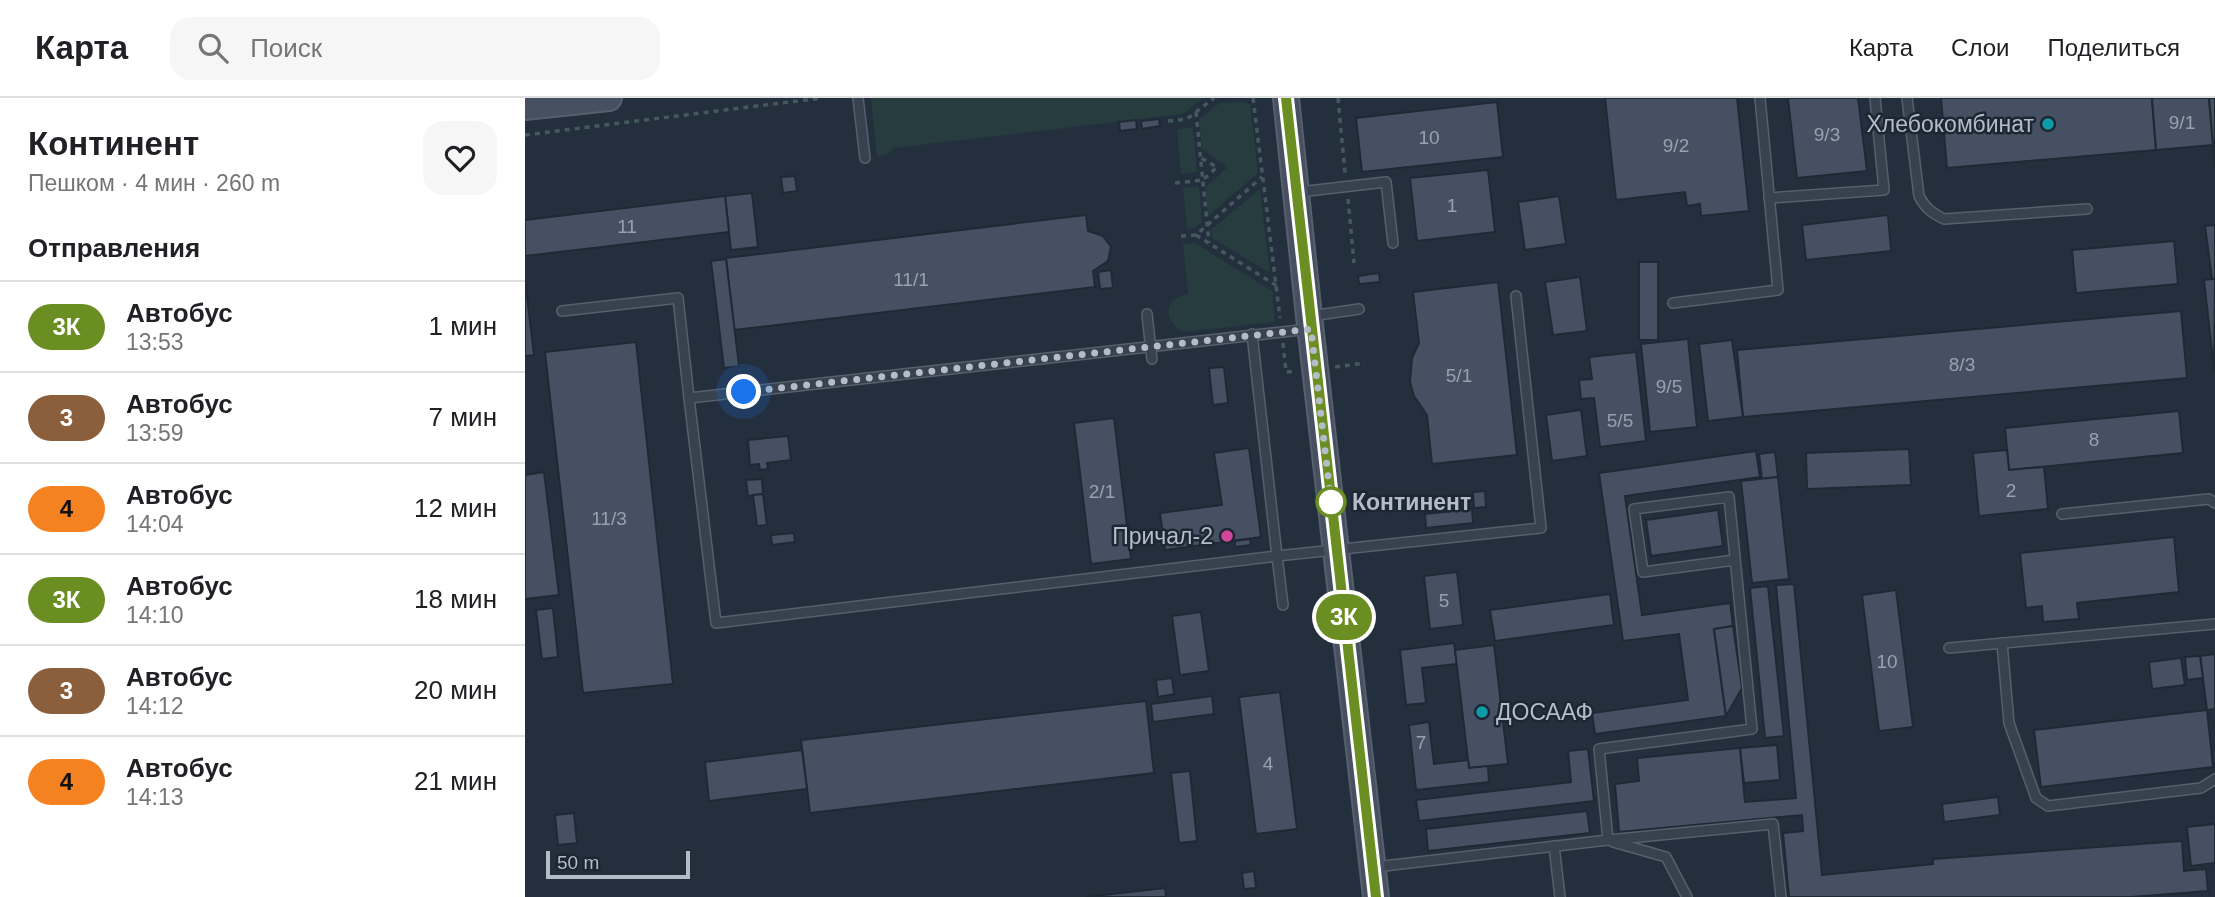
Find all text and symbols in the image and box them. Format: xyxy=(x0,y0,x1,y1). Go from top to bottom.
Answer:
search box xyxy=(170,17,660,80)
text: Карта xyxy=(35,29,128,66)
icon: search xyxy=(194,29,232,67)
text: Поиск xyxy=(250,33,322,63)
text: Карта xyxy=(1849,34,1913,61)
text: Слои xyxy=(1951,34,2009,61)
text: Поделиться xyxy=(2047,34,2180,61)
place label: Хлебокомбинат xyxy=(1867,111,2034,137)
house number: 9/1 xyxy=(2169,112,2195,133)
marker: Хлебокомбинат xyxy=(2040,116,2056,132)
button: heart xyxy=(423,121,497,195)
house number: 9/3 xyxy=(1814,124,1840,145)
text: Континент xyxy=(28,125,199,162)
house number: 10 xyxy=(1418,127,1440,148)
house number: 9/2 xyxy=(1663,135,1689,156)
text: Пешком · 4 мин · 260 m xyxy=(28,170,280,196)
house number: 1 xyxy=(1447,195,1457,216)
house number: 11 xyxy=(617,216,637,237)
text: Отправления xyxy=(28,233,200,263)
house number: 11/1 xyxy=(893,269,929,290)
text: Автобус xyxy=(126,298,233,328)
text: 1 мин xyxy=(429,311,497,341)
text: 3К xyxy=(53,313,81,340)
text: 13:53 xyxy=(126,329,184,355)
house number: 8/3 xyxy=(1949,354,1975,375)
house number: 5/1 xyxy=(1446,365,1472,386)
your location xyxy=(726,374,761,409)
house number: 9/5 xyxy=(1656,376,1682,397)
text: Автобус xyxy=(126,389,233,419)
text: 7 мин xyxy=(429,402,497,432)
text: 3 xyxy=(60,404,73,431)
house number: 5/5 xyxy=(1607,410,1633,431)
text: 13:59 xyxy=(126,420,184,446)
house number: 8 xyxy=(2089,429,2099,450)
text: Автобус xyxy=(126,480,233,510)
house number: 2 xyxy=(2006,480,2016,501)
house number: 2/1 xyxy=(1089,481,1115,502)
marker: Континент xyxy=(1316,487,1346,517)
place label: Континент xyxy=(1352,489,1471,515)
text: 12 мин xyxy=(414,493,497,523)
text: 4 xyxy=(60,495,73,522)
house number: 11/3 xyxy=(591,508,627,529)
text: 14:04 xyxy=(126,511,184,537)
place label: Причал-2 xyxy=(1112,523,1213,549)
marker: Причал-2 xyxy=(1219,528,1235,544)
text: Автобус xyxy=(126,571,233,601)
text: 18 мин xyxy=(414,584,497,614)
text: 3К xyxy=(53,586,81,613)
house number: 5 xyxy=(1439,590,1449,611)
line badge: 3К xyxy=(1313,594,1375,640)
text: 14:10 xyxy=(126,602,184,628)
text: 3К xyxy=(1330,603,1358,630)
house number: 10 xyxy=(1876,651,1898,672)
text: Автобус xyxy=(126,662,233,692)
text: 20 мин xyxy=(414,675,497,705)
text: 3 xyxy=(60,677,73,704)
text: 14:12 xyxy=(126,693,184,719)
place label: ДОСААФ xyxy=(1496,699,1593,725)
marker: ДОСААФ xyxy=(1474,704,1490,720)
house number: 7 xyxy=(1416,732,1426,753)
text: Автобус xyxy=(126,753,233,783)
house number: 4 xyxy=(1263,753,1274,774)
text: 21 мин xyxy=(414,766,497,796)
text: 4 xyxy=(60,768,73,795)
text: 14:13 xyxy=(126,784,184,810)
scale bar xyxy=(546,848,689,880)
text: 50 m xyxy=(557,852,599,873)

